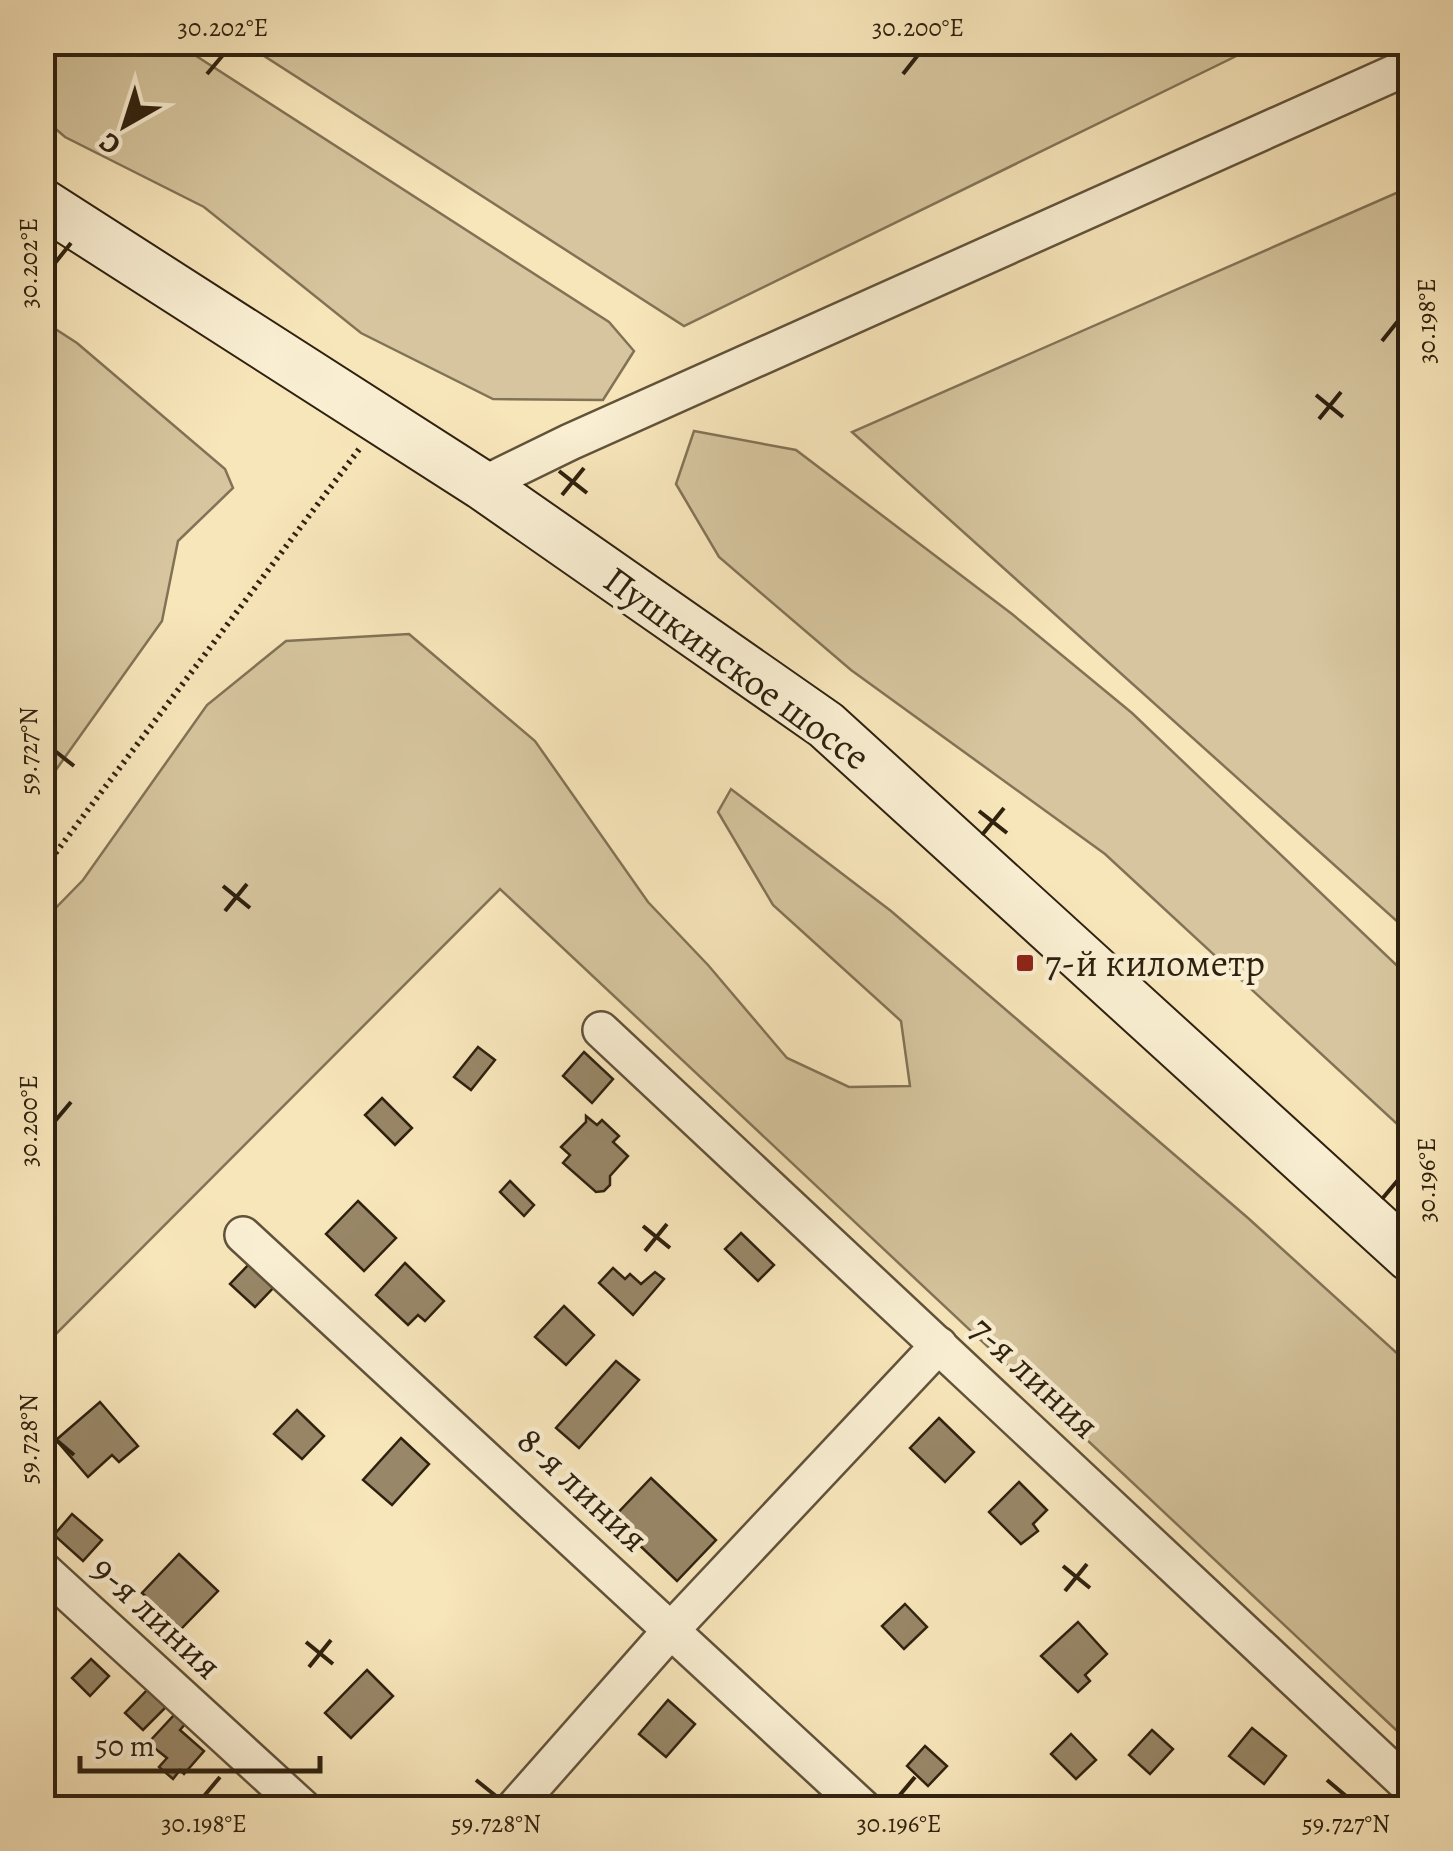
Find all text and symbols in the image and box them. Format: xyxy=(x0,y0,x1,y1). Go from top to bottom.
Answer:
text: 30.202°E xyxy=(178,11,268,45)
text: 30.200°E xyxy=(872,11,964,45)
north arrow xyxy=(75,75,175,175)
text: С xyxy=(91,123,129,164)
text: 30.202°E xyxy=(12,218,46,308)
text: 30.198°E xyxy=(1410,278,1444,364)
street label: Пушкинское шоссе xyxy=(593,554,881,782)
text: 59.727°N xyxy=(12,707,46,795)
place label: 7-й километр xyxy=(1045,937,1265,989)
marker: 7-й километр xyxy=(1014,952,1036,974)
text: 30.200°E xyxy=(12,1075,46,1167)
text: 30.196°E xyxy=(1410,1137,1444,1223)
street label: 7-я линия xyxy=(959,1304,1111,1450)
text: 59.728°N xyxy=(12,1394,46,1484)
street label: 8-я линия xyxy=(506,1415,660,1563)
street label: 9-я линия xyxy=(80,1543,234,1691)
scale bar xyxy=(80,1711,320,1773)
text: 50 m xyxy=(95,1726,155,1766)
text: 30.198°E xyxy=(161,1807,247,1841)
text: 59.728°N xyxy=(451,1807,541,1841)
text: 30.196°E xyxy=(856,1807,942,1841)
text: 59.727°N xyxy=(1302,1807,1390,1841)

